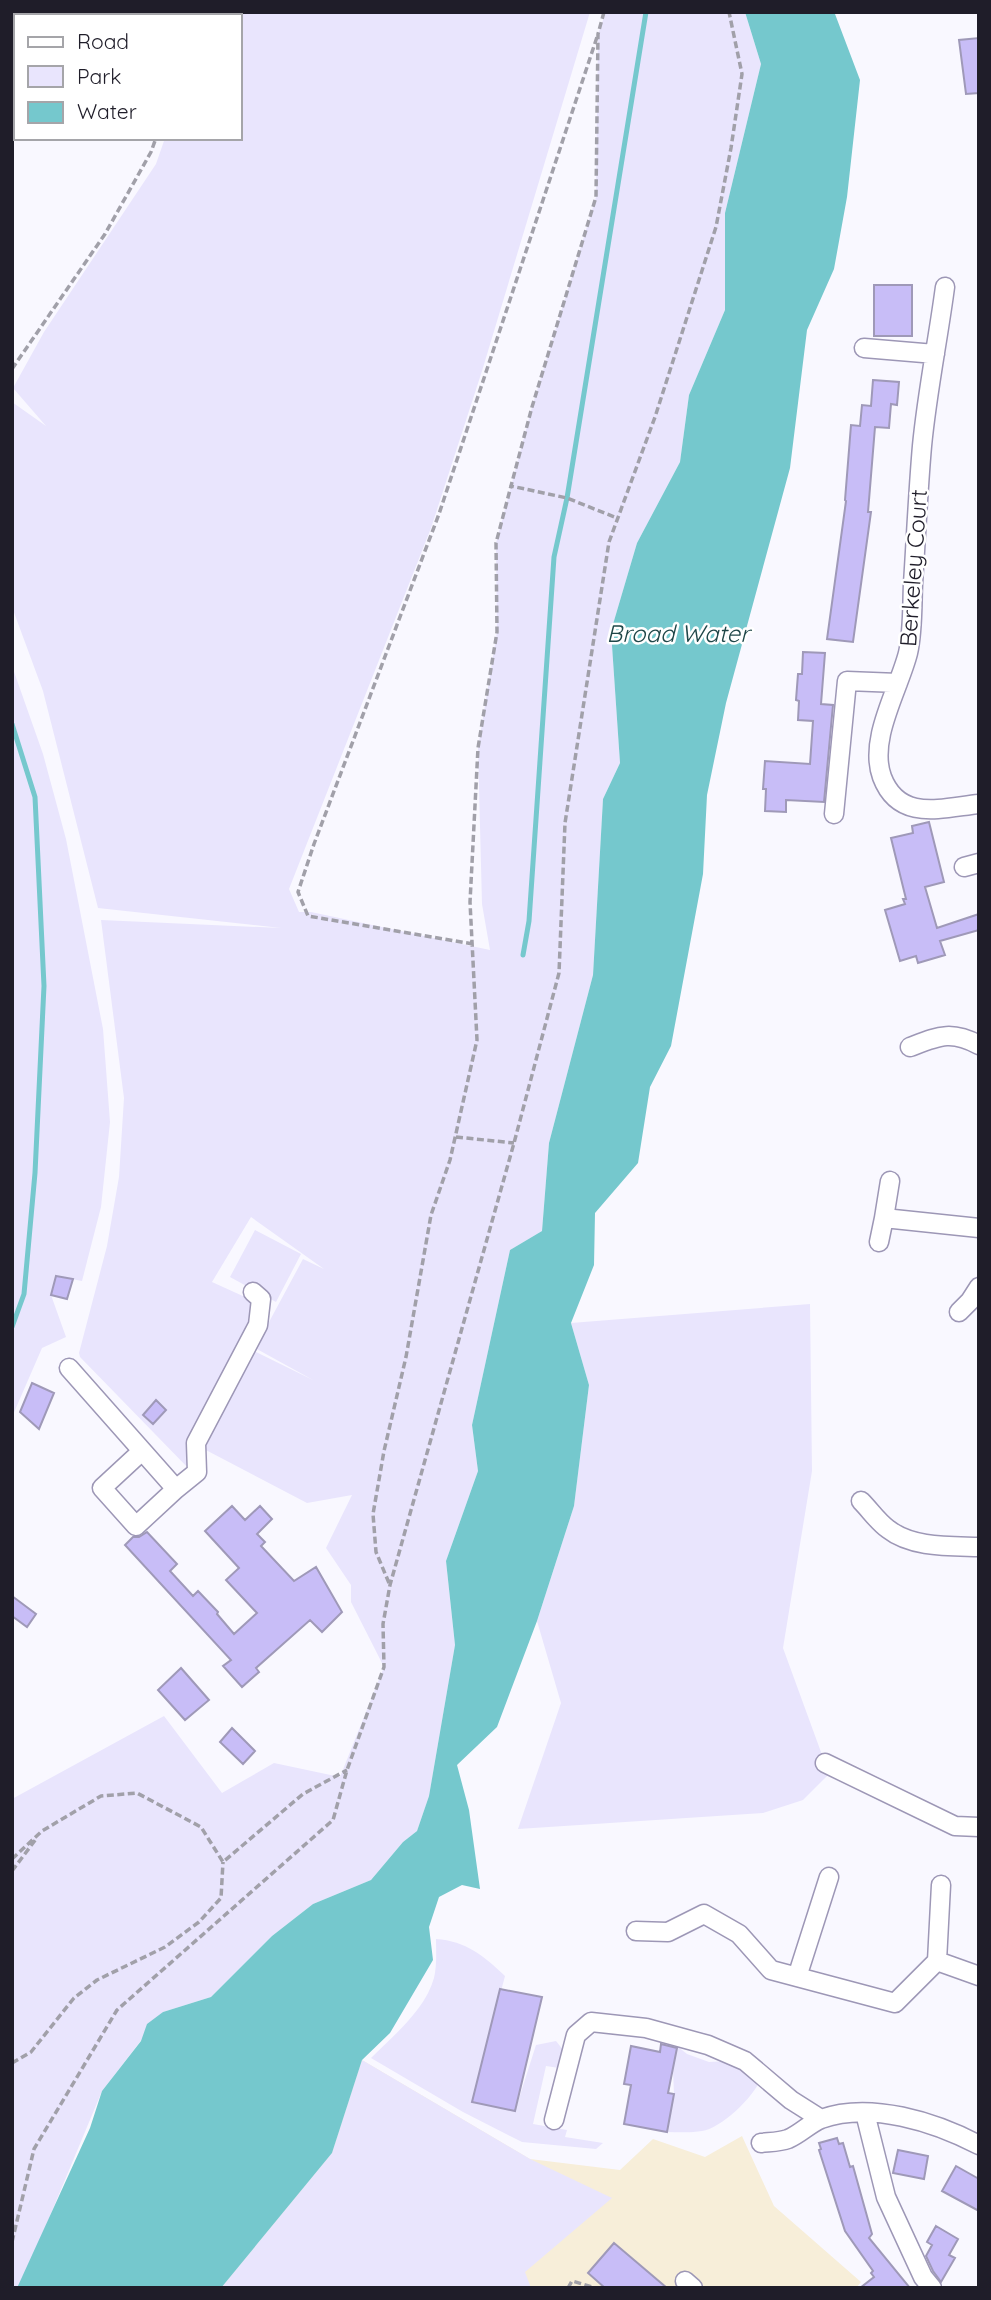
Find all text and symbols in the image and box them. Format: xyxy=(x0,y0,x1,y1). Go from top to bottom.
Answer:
legend xyxy=(14,14,242,140)
text: Road xyxy=(77,28,129,54)
text: Park xyxy=(77,63,121,89)
text: Water xyxy=(77,98,137,124)
street label: Berkeley Court xyxy=(893,488,933,648)
water label: Broad Water xyxy=(607,618,752,648)

